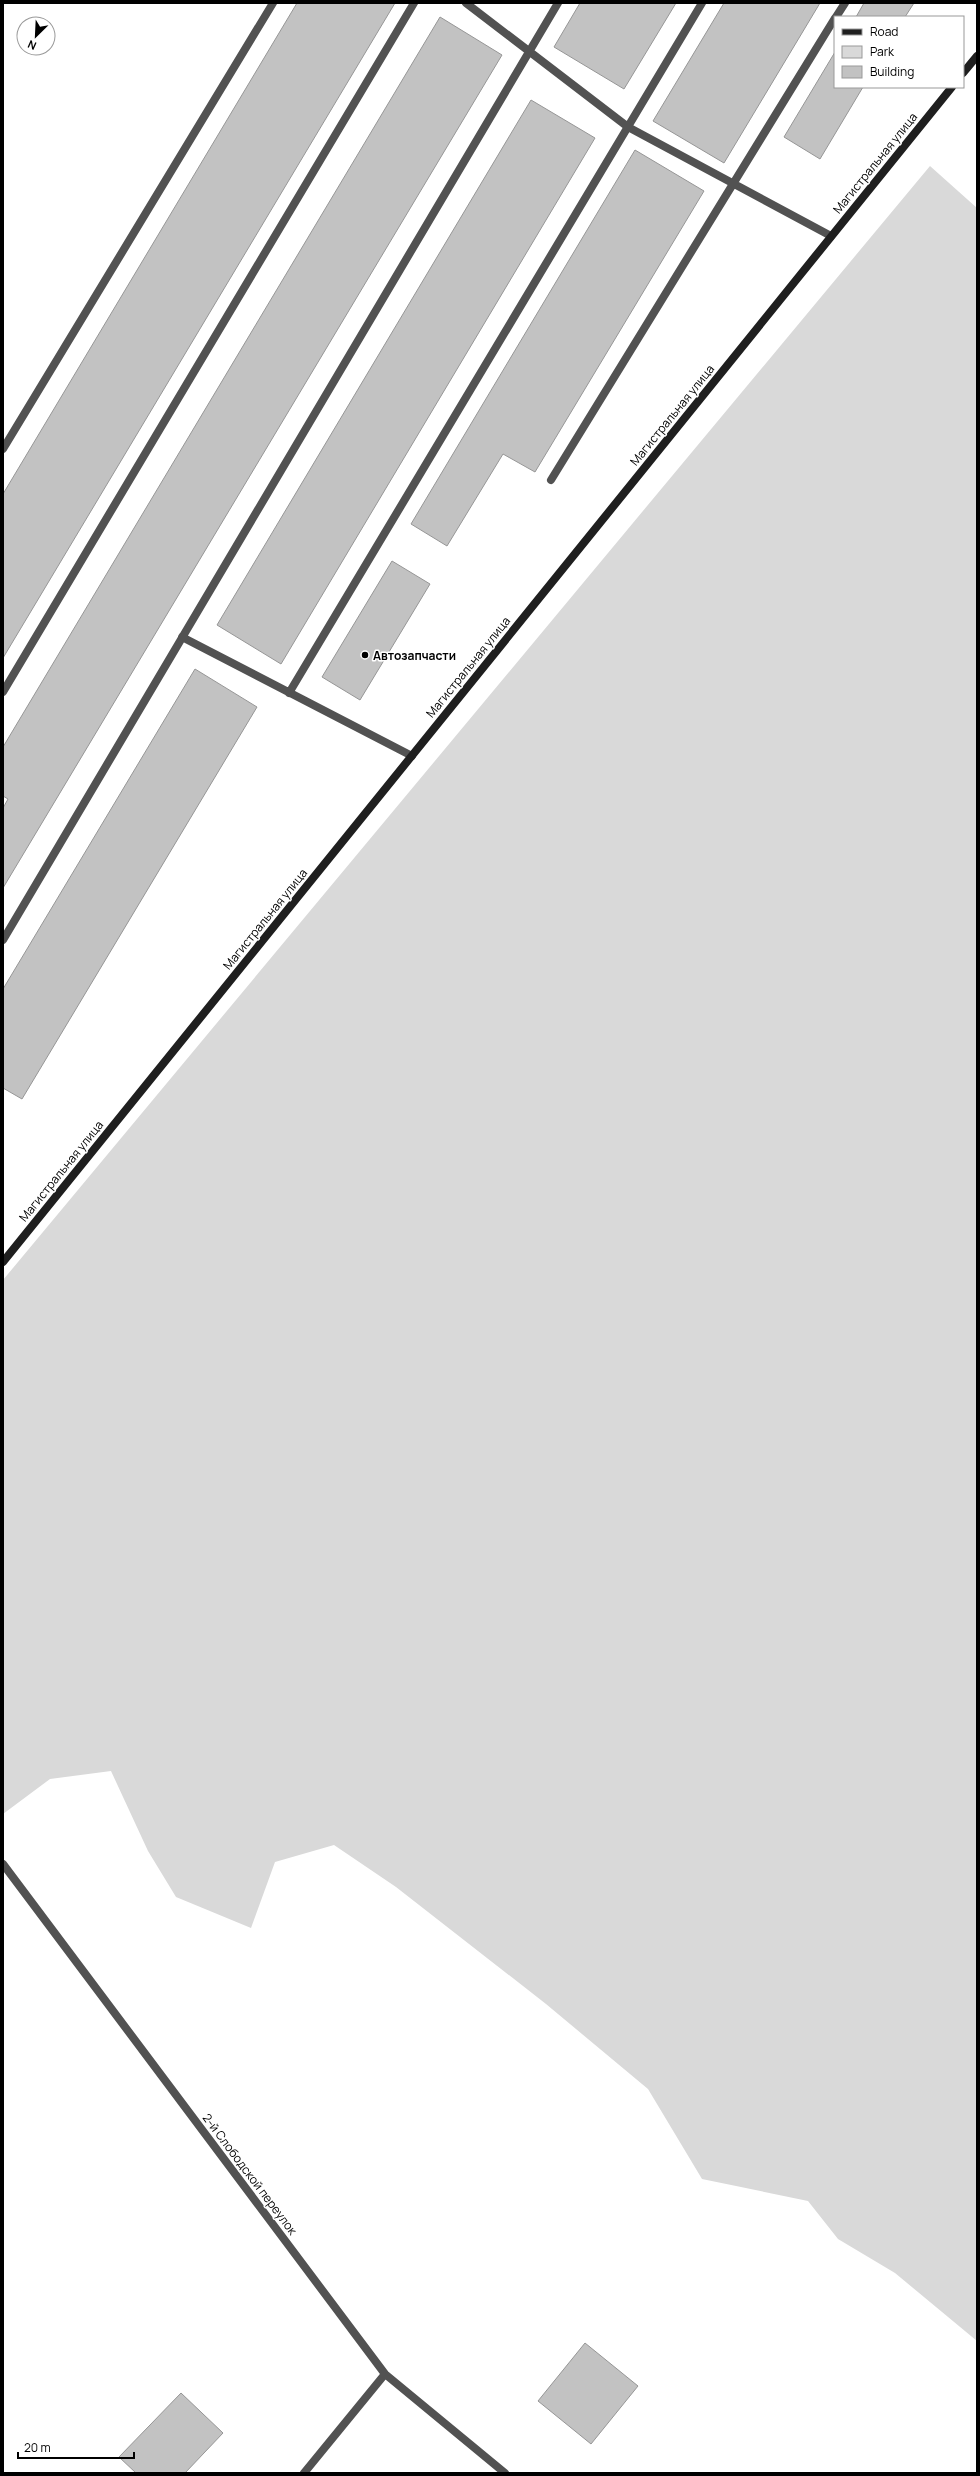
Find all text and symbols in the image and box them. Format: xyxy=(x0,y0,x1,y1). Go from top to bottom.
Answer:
north arrow xyxy=(16,16,56,56)
legend xyxy=(834,16,964,88)
text: Road xyxy=(870,23,898,40)
text: N xyxy=(25,37,38,54)
text: Park xyxy=(870,43,895,60)
text: Building xyxy=(870,63,914,80)
street label: Магистральная улица xyxy=(829,109,921,217)
street label: Магистральная улица xyxy=(626,361,718,469)
street label: Магистральная улица xyxy=(422,613,514,721)
place label: Автозапчасти xyxy=(373,647,456,664)
marker: Автозапчасти xyxy=(360,650,370,660)
street label: Магистральная улица xyxy=(219,865,311,973)
street label: Магистральная улица xyxy=(15,1117,107,1225)
street label: 2-й Слободской переулок xyxy=(199,2110,302,2239)
scale bar xyxy=(18,2434,134,2460)
text: 20 m xyxy=(24,2439,51,2456)

